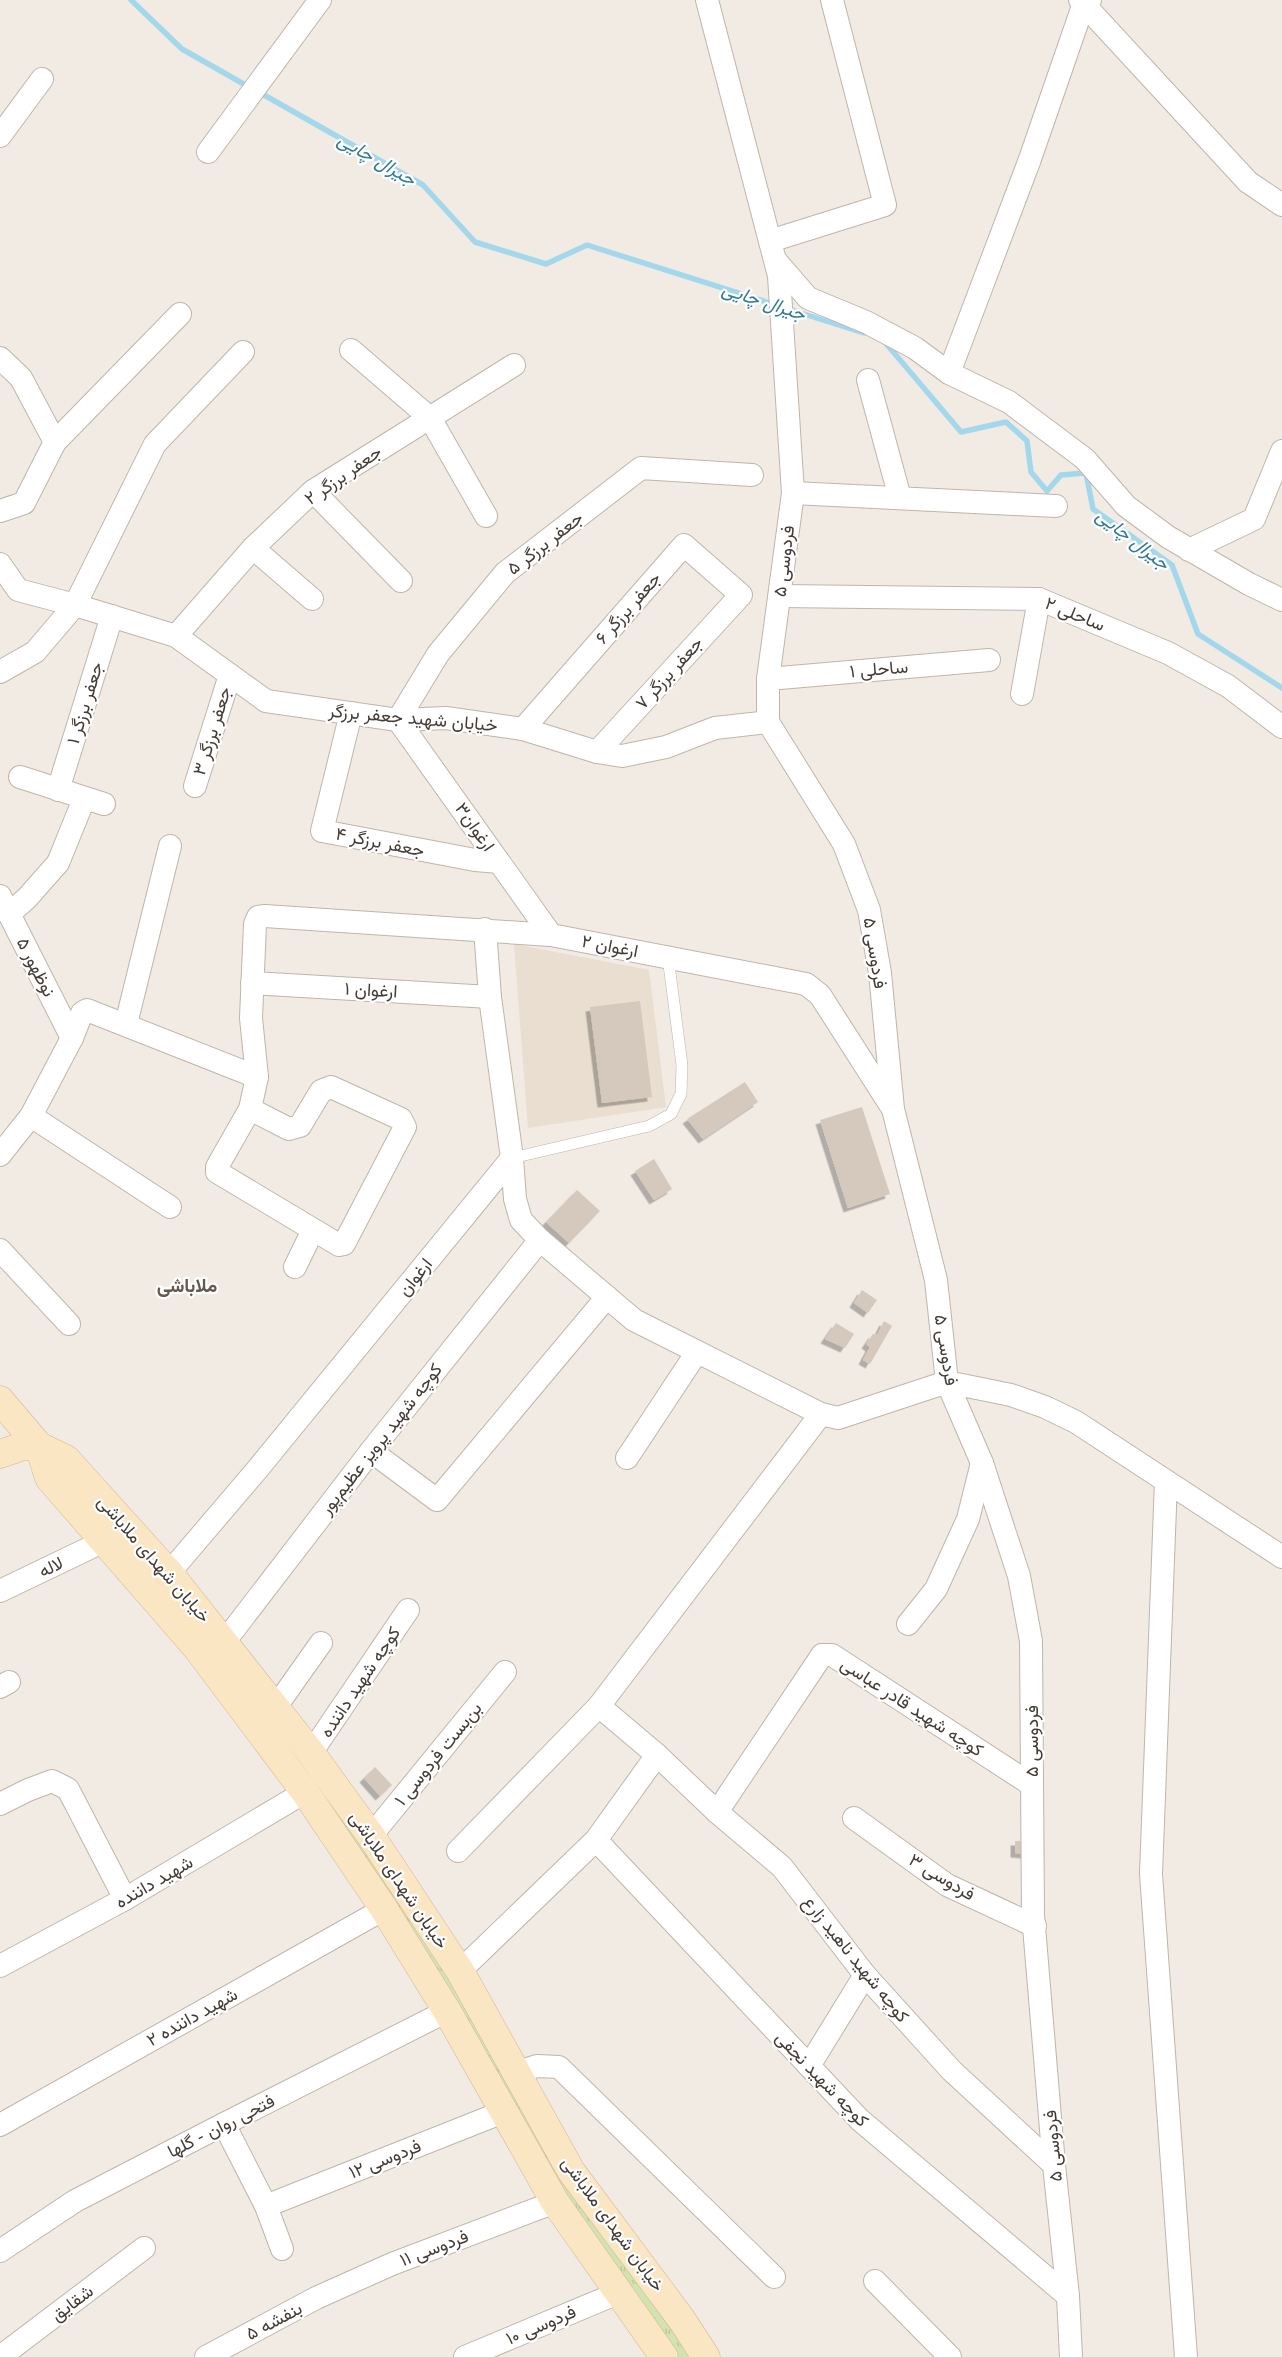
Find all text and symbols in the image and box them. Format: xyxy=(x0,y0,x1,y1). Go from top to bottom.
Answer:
water label: جیرال چایی xyxy=(333,128,421,193)
water label: جیرال چایی xyxy=(719,278,810,328)
street label: جعفر برزگر ۲ xyxy=(301,441,386,510)
water label: جیرال چایی xyxy=(1091,504,1175,577)
street label: جعفر برزگر ۵ xyxy=(503,507,587,579)
street label: فردوسی ۵ xyxy=(770,524,799,598)
street label: جعفر برزگر ۶ xyxy=(591,568,665,649)
street label: ساحلی ۲ xyxy=(1042,593,1108,636)
street label: جعفر برزگر ۷ xyxy=(631,633,707,714)
street label: ساحلی ۱ xyxy=(849,656,909,683)
street label: جعفر برزگر ۱ xyxy=(63,659,108,747)
street label: جعفر برزگر ۳ xyxy=(189,684,236,778)
street label: خیابان شهید جعفر برزگر xyxy=(327,701,498,736)
street label: ارغوان۳ xyxy=(450,799,499,856)
street label: جعفر برزگر ۴ xyxy=(334,824,426,861)
street label: فردوسی ۵ xyxy=(859,916,890,990)
street label: ارغوان ۲ xyxy=(580,931,640,962)
street label: نوظهور ۵ xyxy=(12,934,59,1000)
street label: ارغوان ۱ xyxy=(344,979,398,1002)
street label: ارغوان xyxy=(394,1254,437,1301)
district label: ملاباشی xyxy=(157,1275,217,1297)
street label: فردوسی ۵ xyxy=(930,1313,961,1387)
street label: کوچه شهید پرویز عظیم‌پور xyxy=(315,1360,448,1520)
street label: خیابان شهدای ملاباشی xyxy=(93,1492,215,1627)
street label: لاله xyxy=(35,1553,67,1581)
street label: کوچه شهید داننده xyxy=(316,1623,406,1742)
street label: کوچه شهید قادر عباسی xyxy=(836,1654,987,1762)
street label: بن‌بست فردوسی ۱ xyxy=(390,1698,487,1810)
street label: فردوسی ۵ xyxy=(1022,1705,1043,1777)
street label: خیابان شهدای ملاباشی xyxy=(345,1807,452,1953)
street label: فردوسی ۳ xyxy=(905,1850,978,1905)
street label: شهید داننده xyxy=(112,1852,197,1913)
street label: کوچه شهید ناهید زارع xyxy=(797,1892,913,2027)
street label: شهید داننده ۲ xyxy=(143,1984,241,2051)
street label: کوچه شهید نجفی xyxy=(770,2027,873,2132)
street label: فتحی روان - گلها xyxy=(164,2090,278,2162)
street label: فردوسی ۵ xyxy=(1040,2109,1067,2183)
street label: فردوسی ۱۲ xyxy=(346,2136,424,2183)
street label: خیابان شهدای ملاباشی xyxy=(557,2153,669,2296)
street label: فردوسی ۱۱ xyxy=(397,2226,471,2271)
street label: شقایق xyxy=(47,2281,98,2326)
street label: بنفشه ۵ xyxy=(243,2298,305,2344)
street label: فردوسی ۱۰ xyxy=(503,2301,579,2350)

